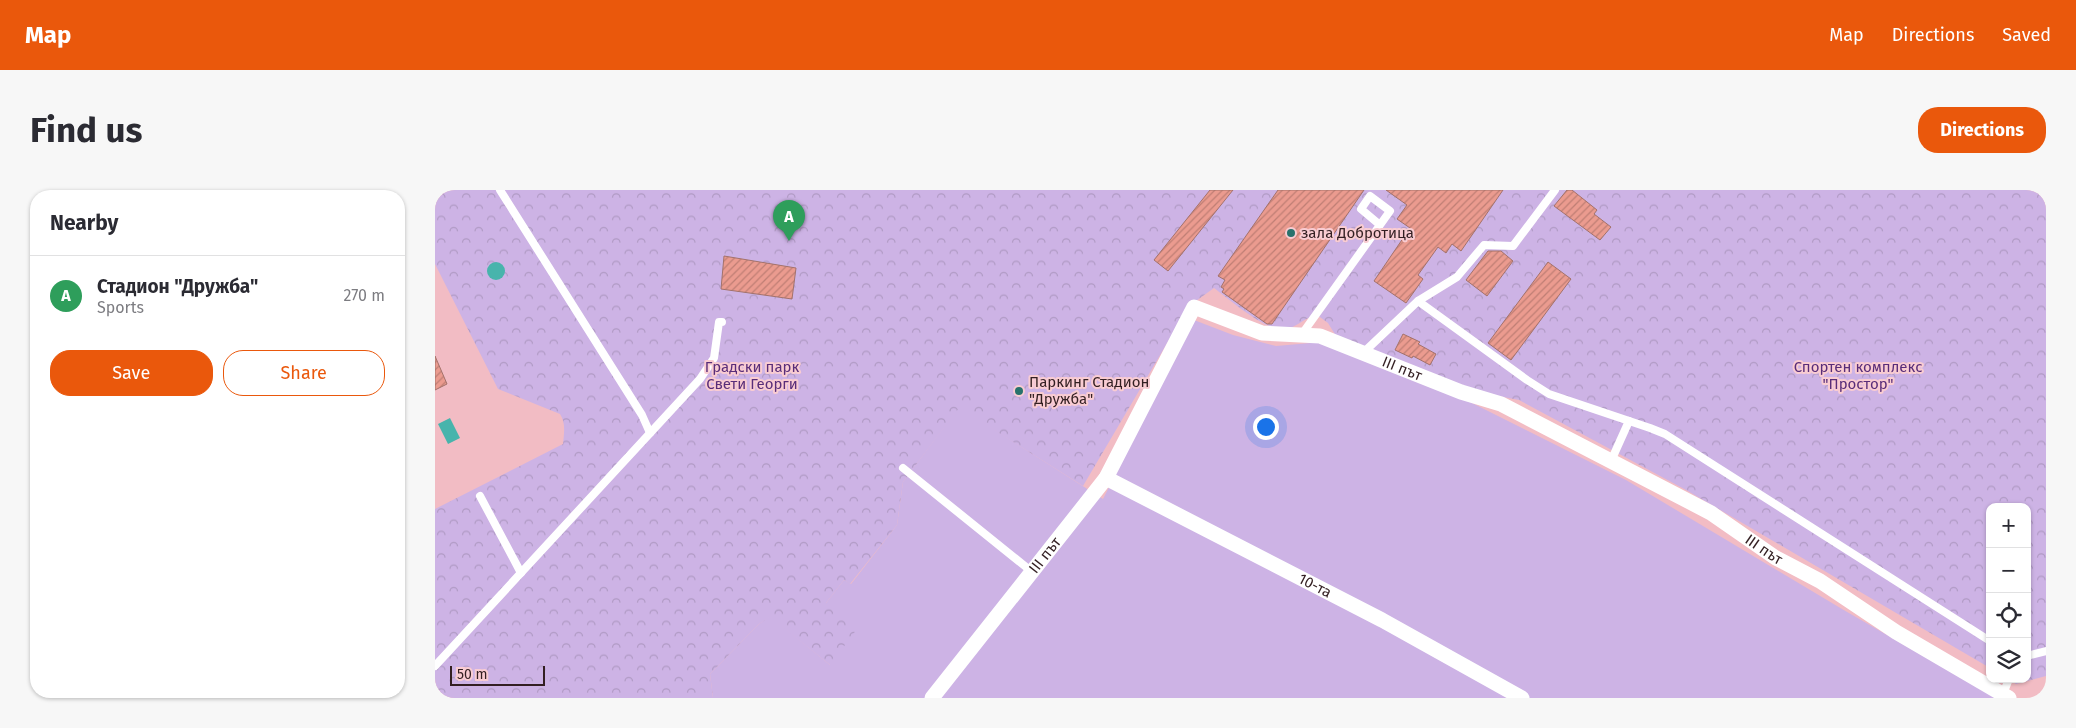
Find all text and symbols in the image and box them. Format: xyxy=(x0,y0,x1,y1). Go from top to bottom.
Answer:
text: Map xyxy=(25,21,71,49)
text: Map xyxy=(1829,24,1864,46)
text: Directions xyxy=(1892,24,1974,46)
text: Saved xyxy=(2002,24,2051,46)
button: Directions xyxy=(1918,107,2046,153)
text: Find us xyxy=(30,109,142,151)
pin: A xyxy=(773,200,805,241)
text: Nearby xyxy=(50,210,118,236)
place label: зала Добротица xyxy=(1301,224,1414,242)
marker: зала Добротица xyxy=(1285,227,1297,239)
text: Стадион "Дружба" xyxy=(97,275,258,298)
text: A xyxy=(61,286,71,305)
text: 270 m xyxy=(343,286,385,305)
text: Sports xyxy=(97,298,144,317)
button: Save xyxy=(50,350,213,396)
button: Share xyxy=(223,350,385,396)
street label: ІІІ път xyxy=(1380,353,1425,385)
park label: Градски парк Свети Георги xyxy=(705,358,799,393)
park label: Спортен комплекс "Простор" xyxy=(1794,358,1922,393)
place label: Паркинг Стадион "Дружба" xyxy=(1029,373,1149,408)
marker: Паркинг Стадион "Дружба" xyxy=(1013,385,1025,397)
your location xyxy=(1253,414,1279,440)
map controls xyxy=(1986,503,2031,683)
button: + xyxy=(1986,503,2031,548)
street label: ІІІ път xyxy=(1742,530,1786,569)
street label: ІІІ път xyxy=(1025,533,1065,577)
button: − xyxy=(1986,548,2031,593)
street label: 10-та xyxy=(1295,570,1335,602)
button: locate xyxy=(1986,593,2031,638)
button: layers xyxy=(1986,638,2031,683)
scale bar xyxy=(450,663,545,686)
text: 50 m xyxy=(457,666,488,683)

